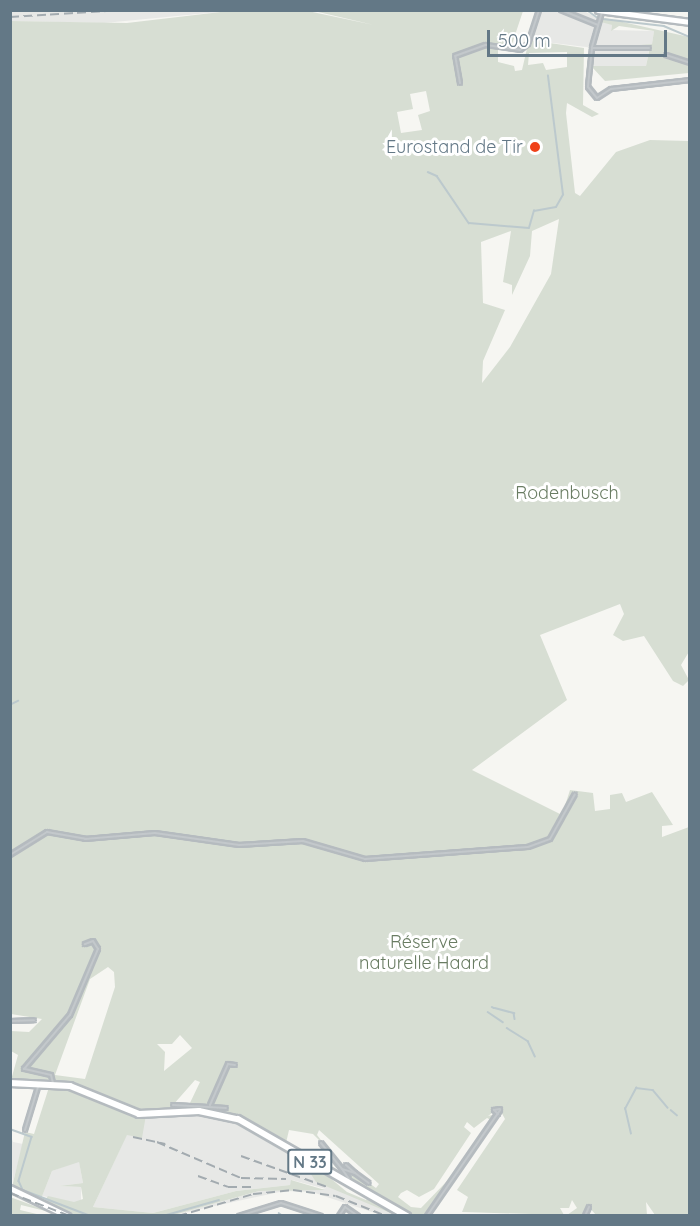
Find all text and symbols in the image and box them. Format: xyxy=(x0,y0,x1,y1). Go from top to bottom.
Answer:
scale bar xyxy=(490,18,670,56)
text: 500 m xyxy=(498,29,551,52)
place label: Eurostand de Tir xyxy=(386,136,523,158)
marker: Eurostand de Tir xyxy=(528,140,542,154)
park label: Rodenbusch xyxy=(515,482,619,504)
park label: Réserve naturelle Haard xyxy=(359,932,489,974)
road number: N 33 xyxy=(286,1149,334,1175)

